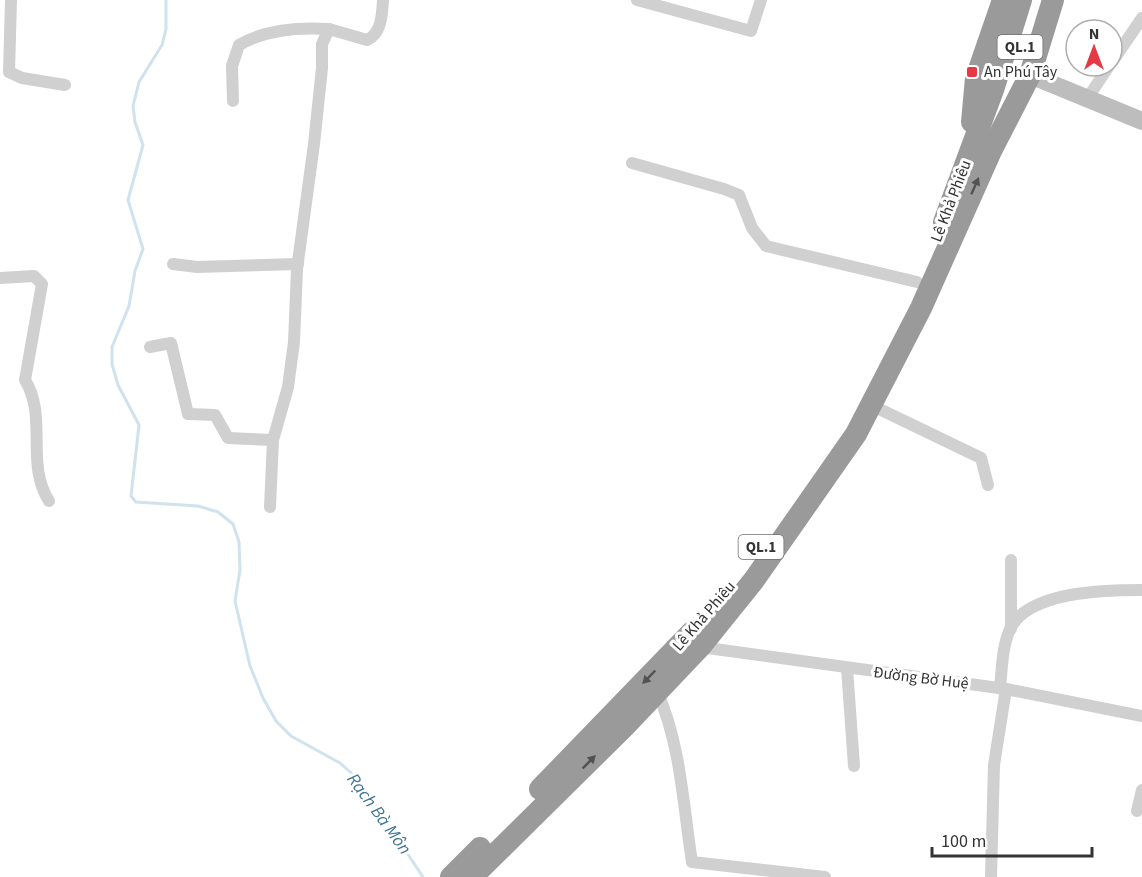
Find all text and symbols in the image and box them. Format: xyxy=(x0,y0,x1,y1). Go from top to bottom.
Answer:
north arrow xyxy=(1064,18,1124,78)
text: N xyxy=(1089,23,1099,45)
road number: QL.1 xyxy=(998,35,1042,59)
place label: An Phú Tây xyxy=(984,61,1058,83)
marker: An Phú Tây xyxy=(965,65,979,79)
street label: Lê Khả Phiêu xyxy=(925,157,977,245)
one-way arrow xyxy=(970,177,980,195)
road number: QL.1 xyxy=(738,535,783,559)
street label: Lê Khả Phiêu xyxy=(667,576,741,656)
street label: Đường Bờ Huệ xyxy=(872,661,970,695)
one-way arrow xyxy=(642,670,656,684)
one-way arrow xyxy=(581,755,596,769)
water label: Rạch Bà Môn xyxy=(341,768,417,860)
scale bar xyxy=(932,820,1092,858)
text: 100 m xyxy=(941,829,986,854)

